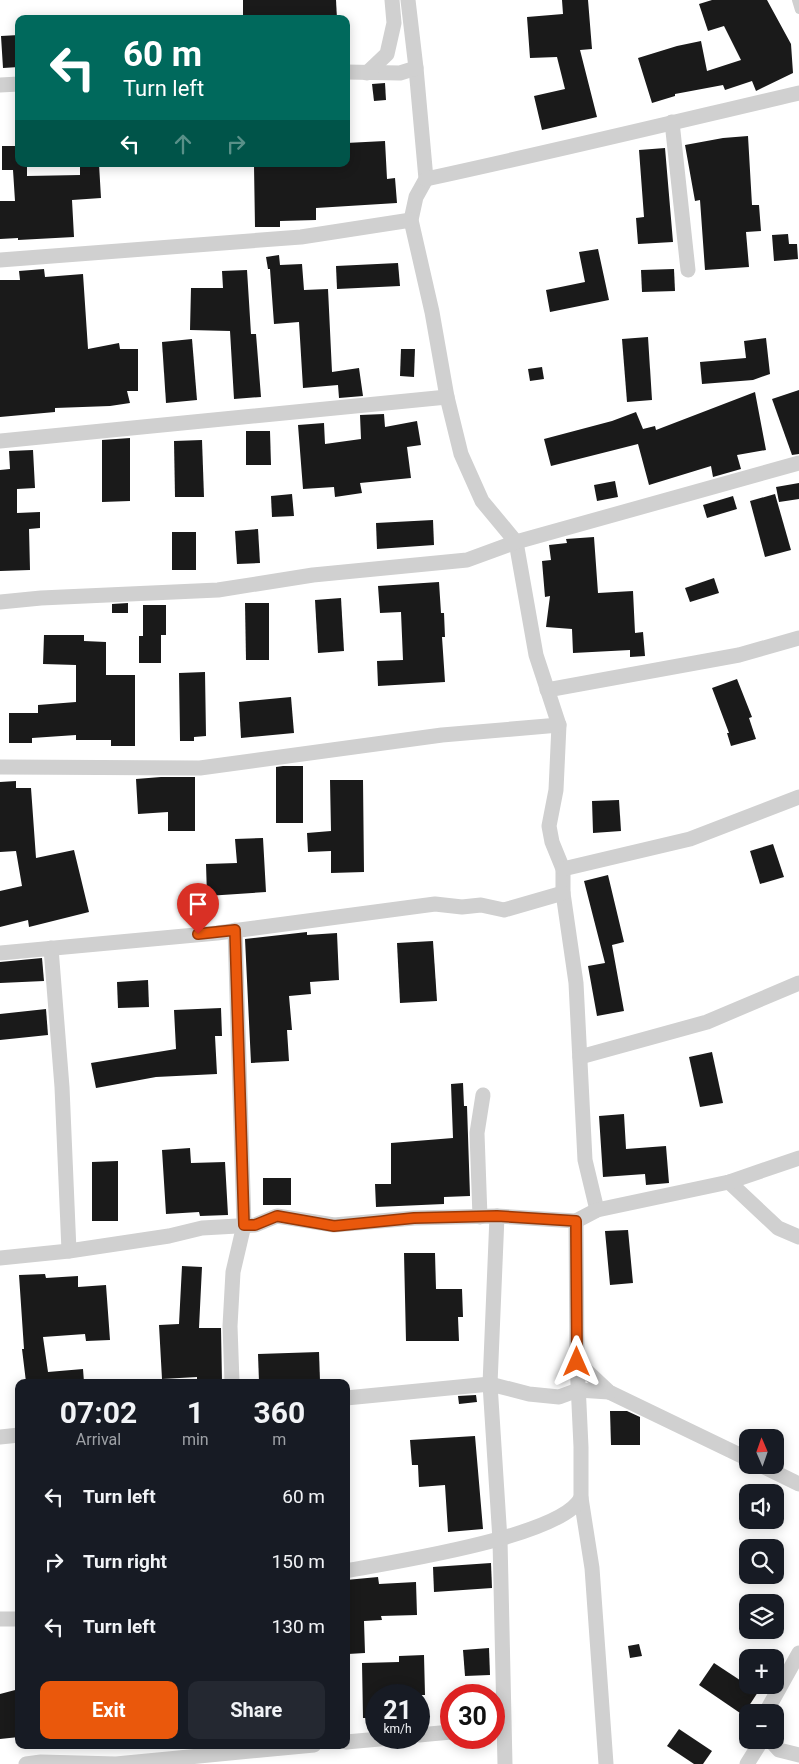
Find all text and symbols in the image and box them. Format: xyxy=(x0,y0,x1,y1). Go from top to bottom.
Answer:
text: 60 m xyxy=(123,34,202,75)
icon: left xyxy=(40,35,105,100)
text: Turn left xyxy=(123,76,204,101)
icon: left xyxy=(116,130,144,158)
icon: ahead xyxy=(169,130,197,158)
icon: right xyxy=(222,130,250,158)
pin xyxy=(177,883,219,934)
icon: arrive xyxy=(184,890,212,918)
position arrow xyxy=(550,1335,602,1387)
text: 07:02 xyxy=(60,1395,137,1430)
text: 1 xyxy=(187,1395,204,1430)
text: 360 xyxy=(254,1395,305,1430)
north arrow xyxy=(739,1429,784,1474)
map controls xyxy=(739,1429,784,1749)
text: Arrival xyxy=(76,1430,121,1449)
text: min xyxy=(182,1430,209,1449)
text: m xyxy=(272,1430,286,1449)
icon: left xyxy=(40,1483,68,1511)
button: sound xyxy=(739,1484,784,1529)
text: Turn left xyxy=(83,1485,156,1508)
text: 60 m xyxy=(282,1485,325,1508)
button: search xyxy=(739,1539,784,1584)
icon: right xyxy=(40,1548,68,1576)
text: Turn right xyxy=(83,1550,167,1573)
text: 150 m xyxy=(272,1550,325,1573)
button: layers xyxy=(739,1594,784,1639)
icon: left xyxy=(40,1613,68,1641)
text: Turn left xyxy=(83,1615,156,1638)
text: 130 m xyxy=(272,1615,325,1638)
button: + xyxy=(739,1649,784,1694)
button: Exit xyxy=(40,1681,178,1739)
button: Share xyxy=(188,1681,325,1739)
speed limit sign: 30 xyxy=(440,1684,505,1749)
text: 21 xyxy=(383,1696,412,1725)
button: − xyxy=(739,1704,784,1749)
text: km/h xyxy=(383,1722,412,1736)

